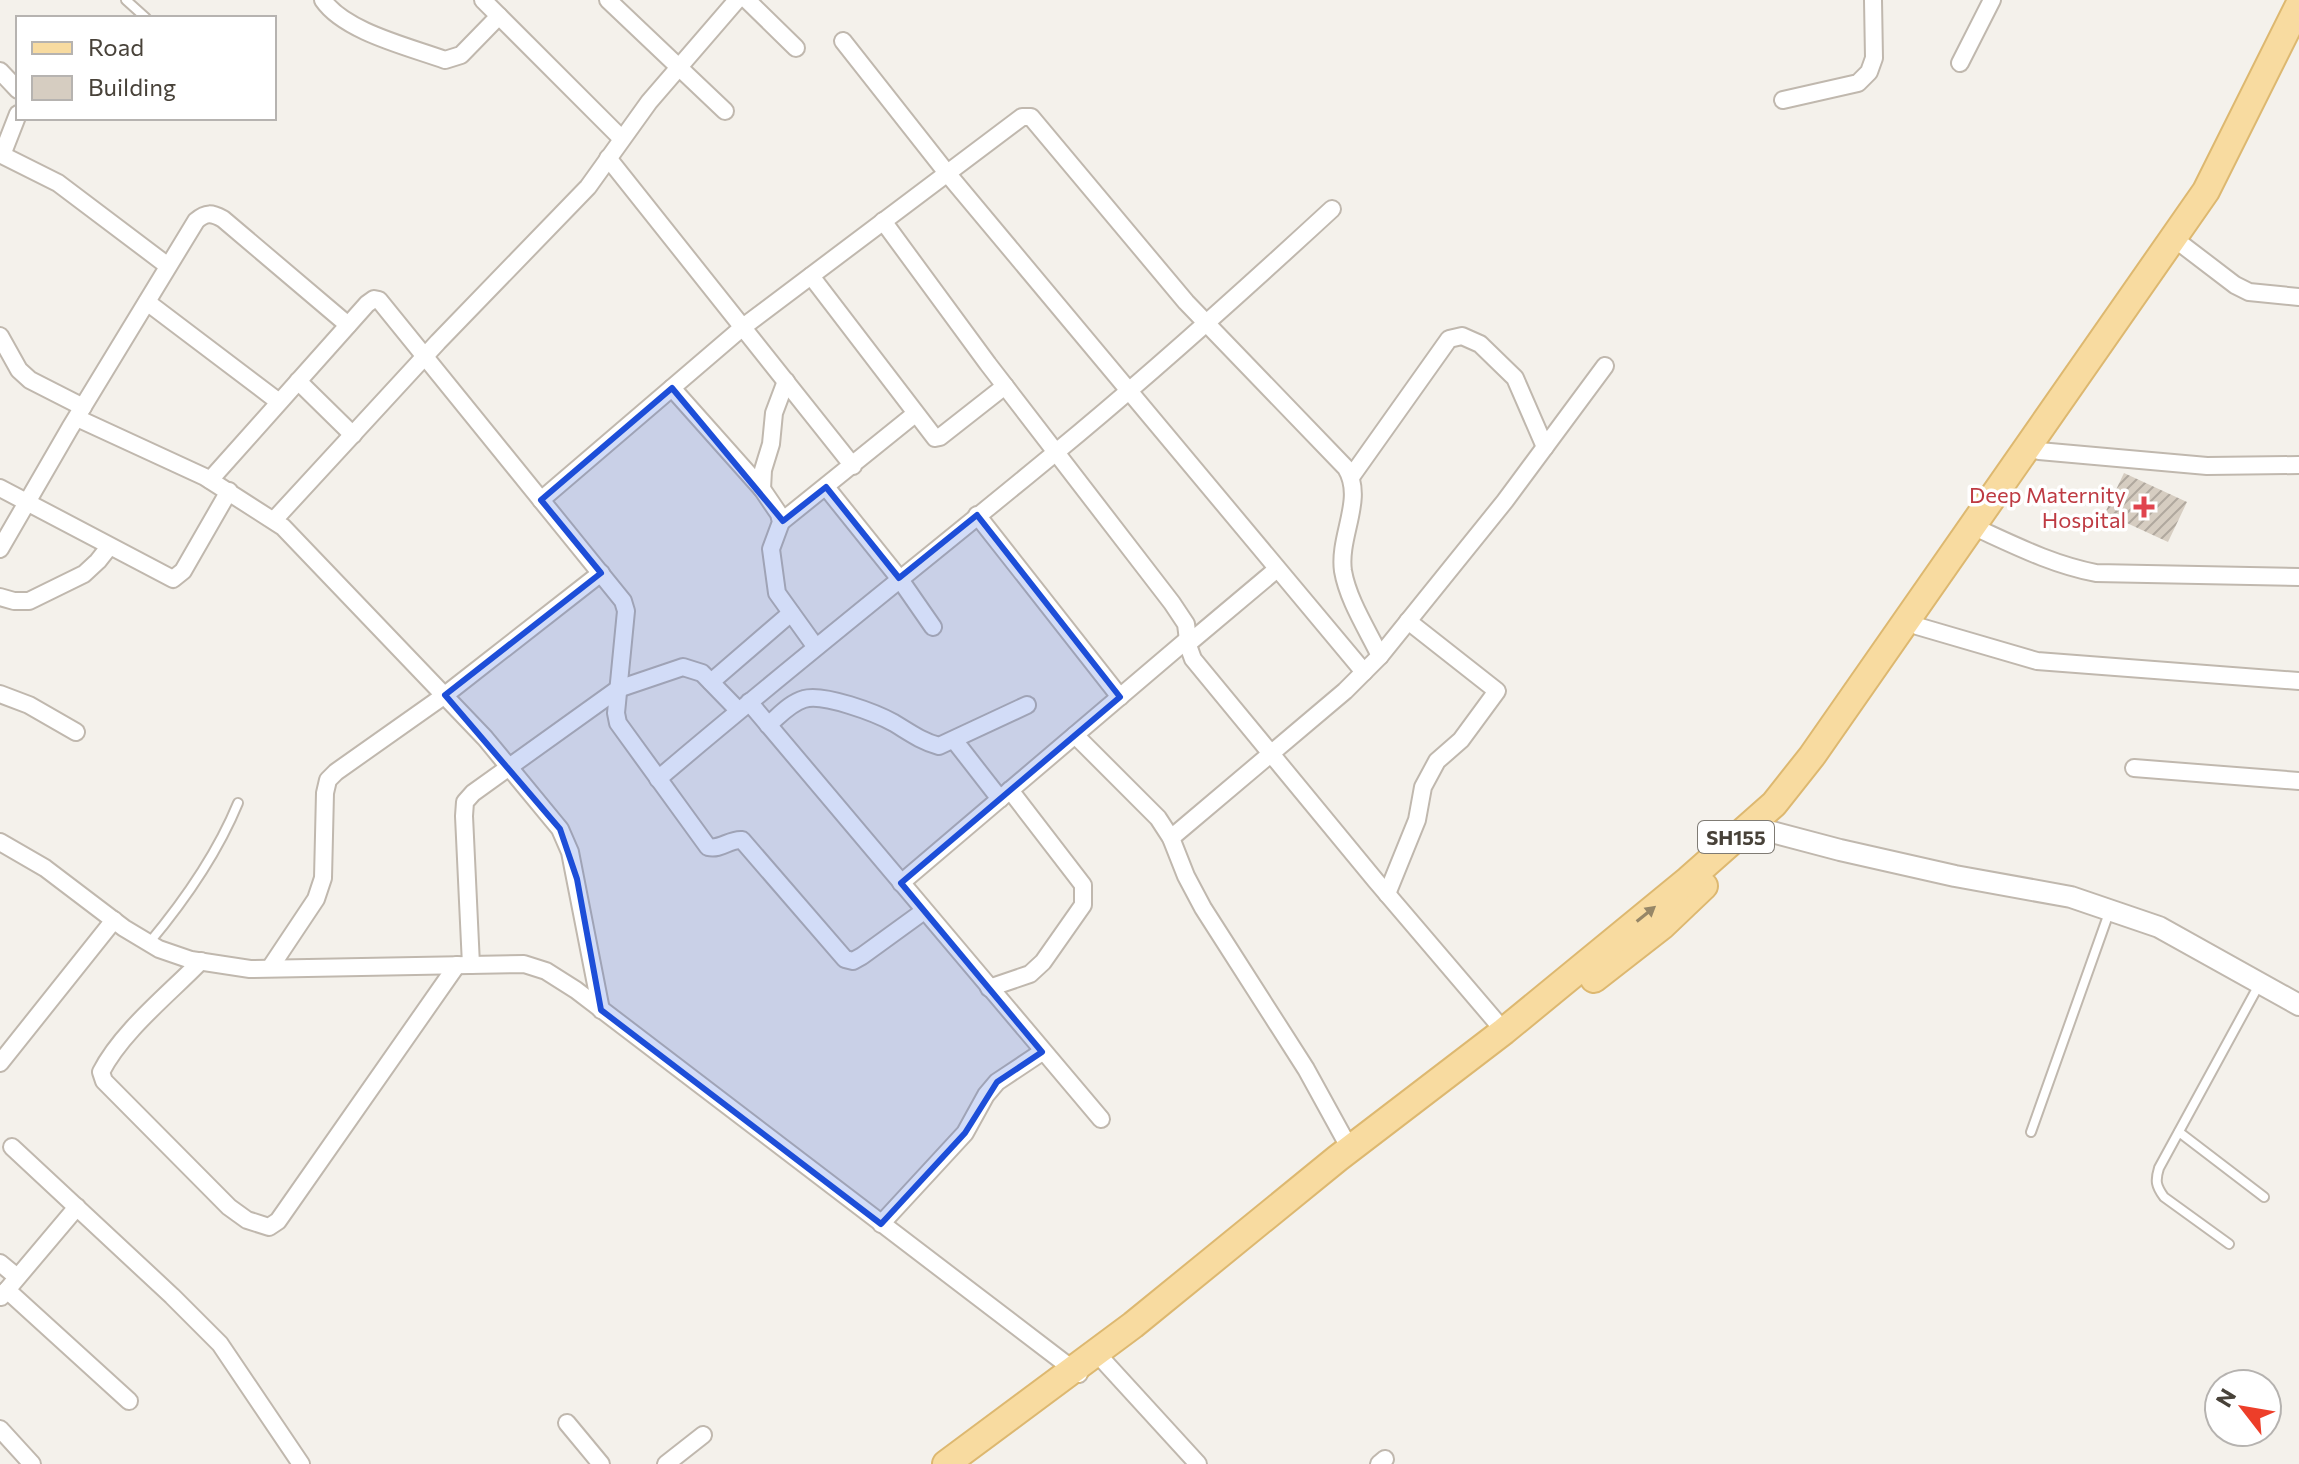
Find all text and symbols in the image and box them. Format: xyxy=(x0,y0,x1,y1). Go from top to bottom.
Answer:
legend xyxy=(16,16,276,120)
text: Road xyxy=(88,32,144,61)
text: Building xyxy=(88,72,176,101)
place label: Deep Maternity Hospital xyxy=(1969,481,2126,533)
marker: Deep Maternity Hospital xyxy=(2133,496,2155,518)
road number: SH155 xyxy=(1698,821,1774,853)
one-way arrow xyxy=(1635,906,1656,923)
north arrow xyxy=(2203,1368,2283,1448)
text: N xyxy=(2210,1383,2241,1411)

